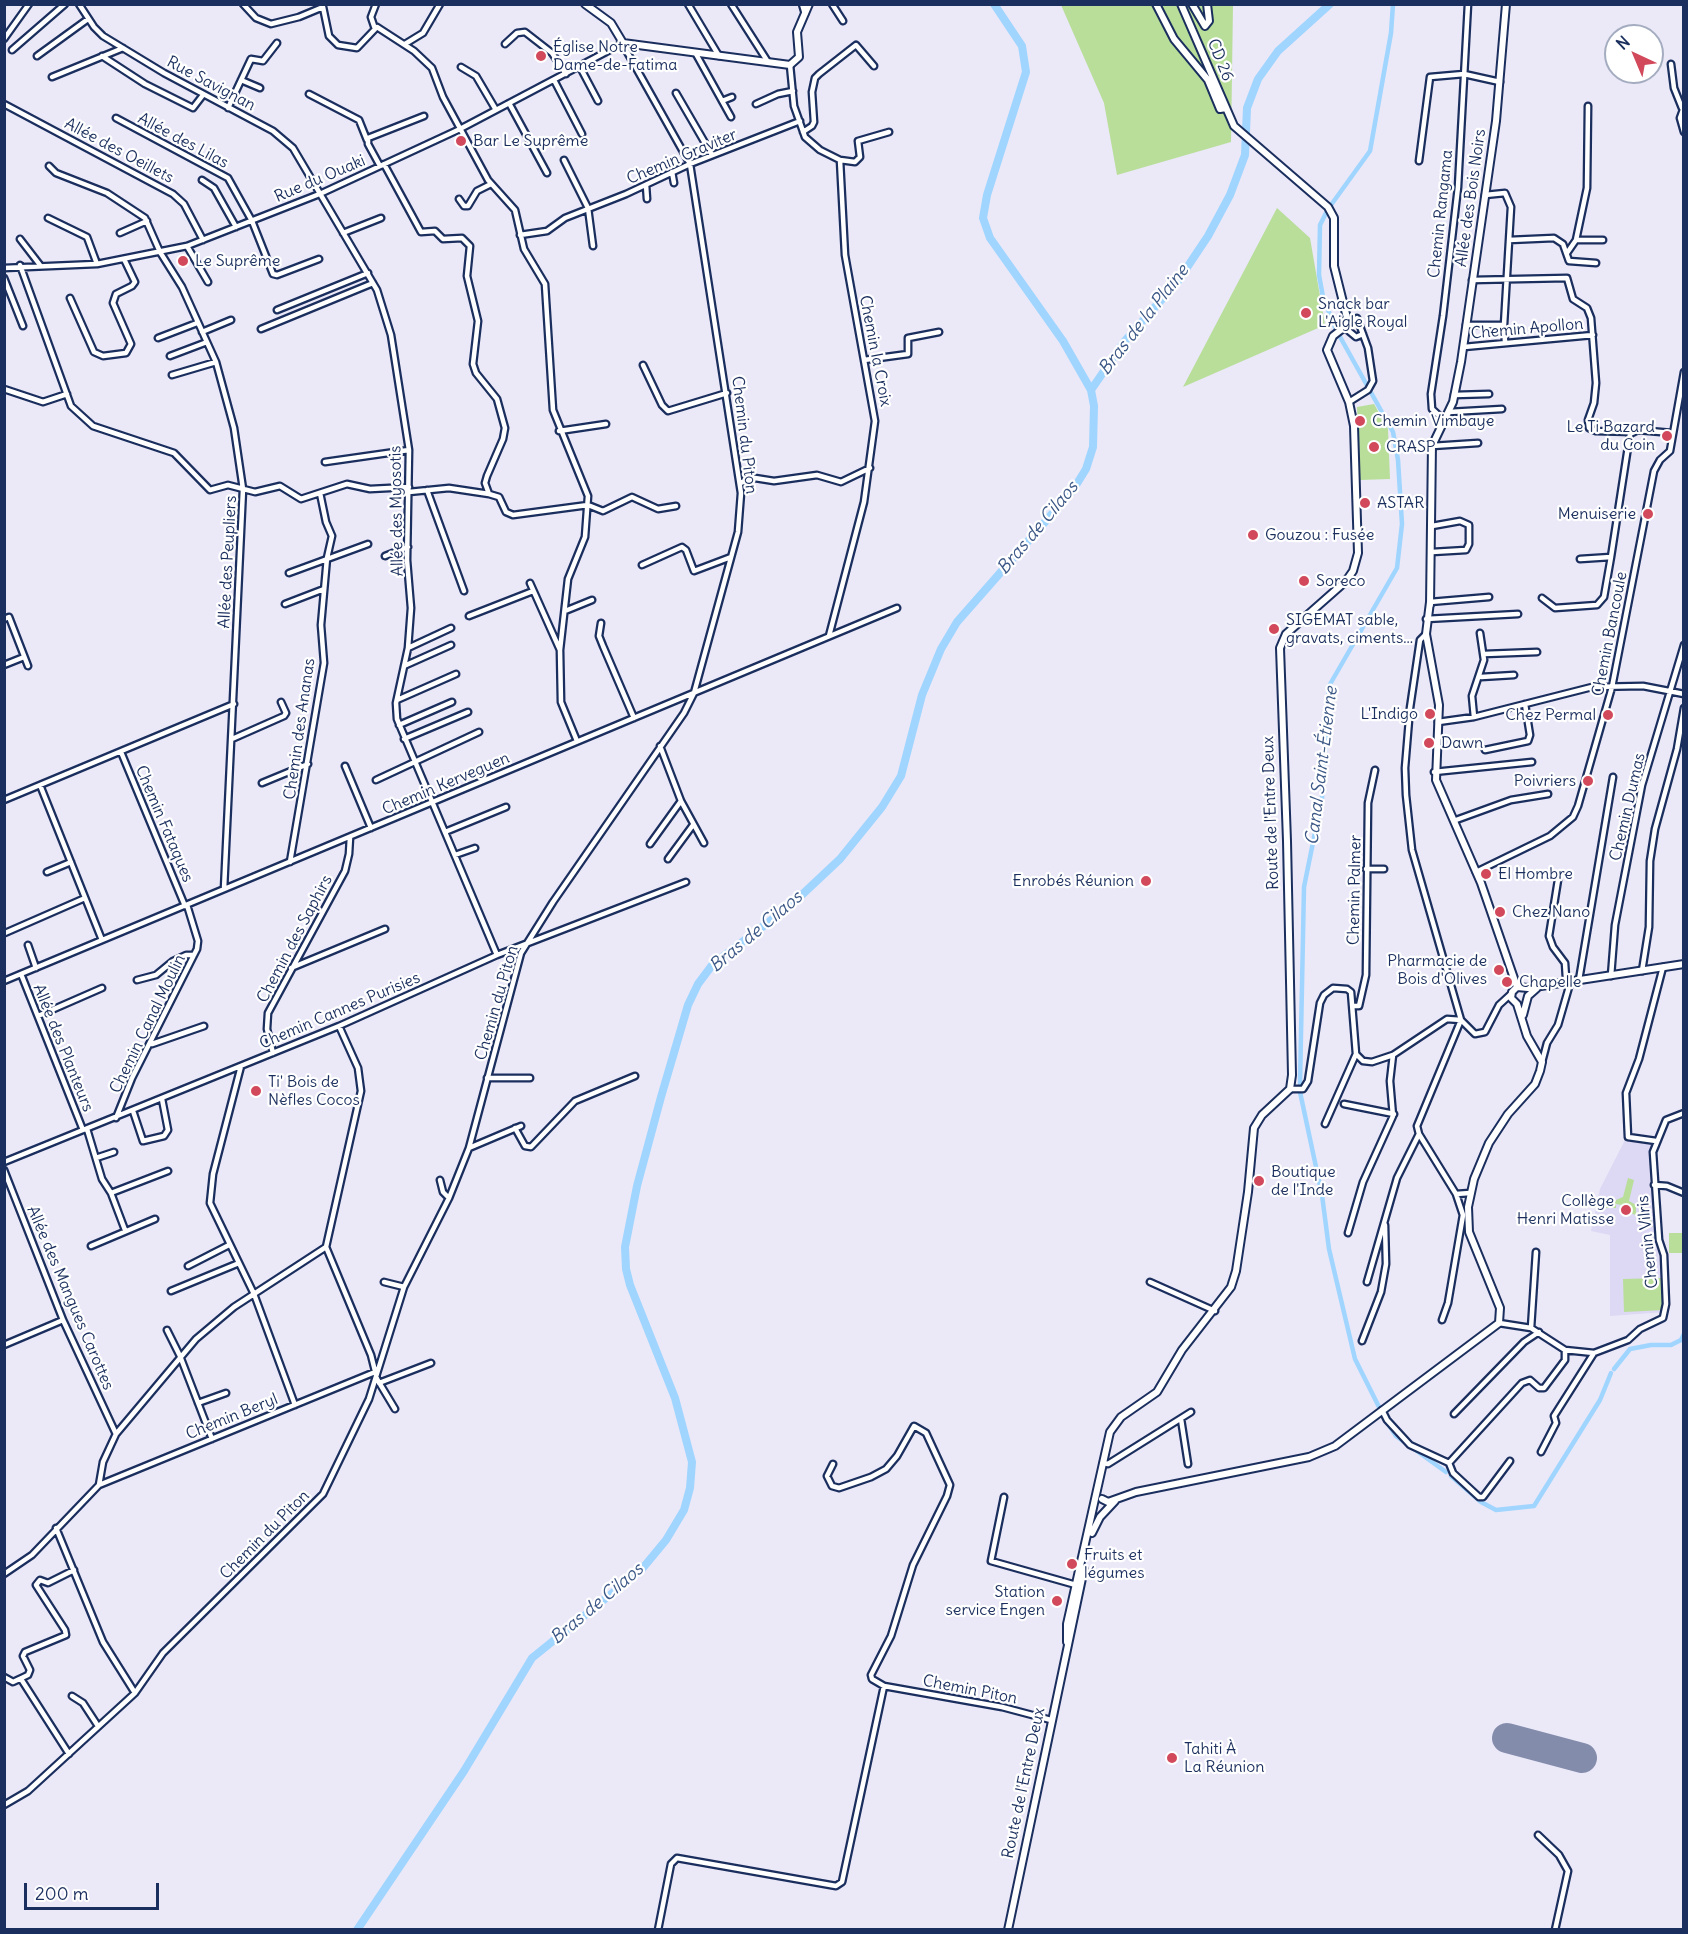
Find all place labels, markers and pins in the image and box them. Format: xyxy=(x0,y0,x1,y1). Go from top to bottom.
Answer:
place label: Église Notre Dame-de-Fatima xyxy=(553,37,677,75)
marker: Église Notre Dame-de-Fatima xyxy=(534,49,548,63)
place label: Bar Le Suprême xyxy=(473,131,588,151)
marker: Bar Le Suprême xyxy=(454,134,468,148)
place label: Le Suprême xyxy=(195,251,280,271)
marker: Le Suprême xyxy=(176,254,190,268)
place label: Snack bar L'Aigle Royal xyxy=(1318,294,1407,332)
marker: Snack bar L'Aigle Royal xyxy=(1299,306,1313,320)
place label: Chemin Vimbaye xyxy=(1372,411,1494,431)
marker: Chemin Vimbaye xyxy=(1353,414,1367,428)
place label: Le Ti Bazard du Coin xyxy=(1567,417,1655,455)
marker: Le Ti Bazard du Coin xyxy=(1660,429,1674,443)
place label: CRASP xyxy=(1386,437,1435,457)
marker: CRASP xyxy=(1367,440,1381,454)
place label: ASTAR xyxy=(1377,493,1424,513)
marker: ASTAR xyxy=(1358,496,1372,510)
place label: Menuiserie xyxy=(1558,504,1636,524)
marker: Menuiserie xyxy=(1641,507,1655,521)
place label: Gouzou : Fusée xyxy=(1265,525,1374,545)
marker: Gouzou : Fusée xyxy=(1246,528,1260,542)
place label: Soreco xyxy=(1316,571,1366,591)
marker: Soreco xyxy=(1297,574,1311,588)
place label: SIGEMAT sable, gravats, ciments... xyxy=(1286,610,1413,648)
marker: SIGEMAT sable, gravats, ciments... xyxy=(1267,622,1281,636)
place label: L'Indigo xyxy=(1361,704,1418,724)
place label: Chez Permal xyxy=(1505,705,1596,725)
marker: L'Indigo xyxy=(1423,707,1437,721)
marker: Chez Permal xyxy=(1601,708,1615,722)
place label: Dawn xyxy=(1441,733,1483,753)
marker: Dawn xyxy=(1422,736,1436,750)
place label: Poivriers xyxy=(1514,771,1576,791)
marker: Poivriers xyxy=(1581,774,1595,788)
place label: El Hombre xyxy=(1498,864,1573,884)
marker: El Hombre xyxy=(1479,867,1493,881)
place label: Enrobés Réunion xyxy=(1013,871,1134,891)
marker: Enrobés Réunion xyxy=(1139,874,1153,888)
place label: Chez Nano xyxy=(1512,902,1590,922)
marker: Chez Nano xyxy=(1493,905,1507,919)
place label: Pharmacie de Bois d'Olives xyxy=(1387,951,1487,989)
marker: Pharmacie de Bois d'Olives xyxy=(1492,963,1506,977)
place label: Chapelle xyxy=(1519,972,1581,992)
marker: Chapelle xyxy=(1500,975,1514,989)
place label: Ti' Bois de Nèfles Cocos xyxy=(268,1072,360,1110)
marker: Ti' Bois de Nèfles Cocos xyxy=(249,1084,263,1098)
place label: Boutique de l'Inde xyxy=(1271,1162,1336,1200)
marker: Boutique de l'Inde xyxy=(1252,1174,1266,1188)
place label: Collège Henri Matisse xyxy=(1517,1191,1614,1229)
marker: Collège Henri Matisse xyxy=(1619,1203,1633,1217)
place label: Fruits et légumes xyxy=(1084,1545,1144,1583)
marker: Fruits et légumes xyxy=(1065,1557,1079,1571)
place label: Station service Engen xyxy=(946,1582,1045,1620)
marker: Station service Engen xyxy=(1050,1594,1064,1608)
place label: Tahiti À La Réunion xyxy=(1184,1739,1264,1777)
marker: Tahiti À La Réunion xyxy=(1165,1751,1179,1765)

